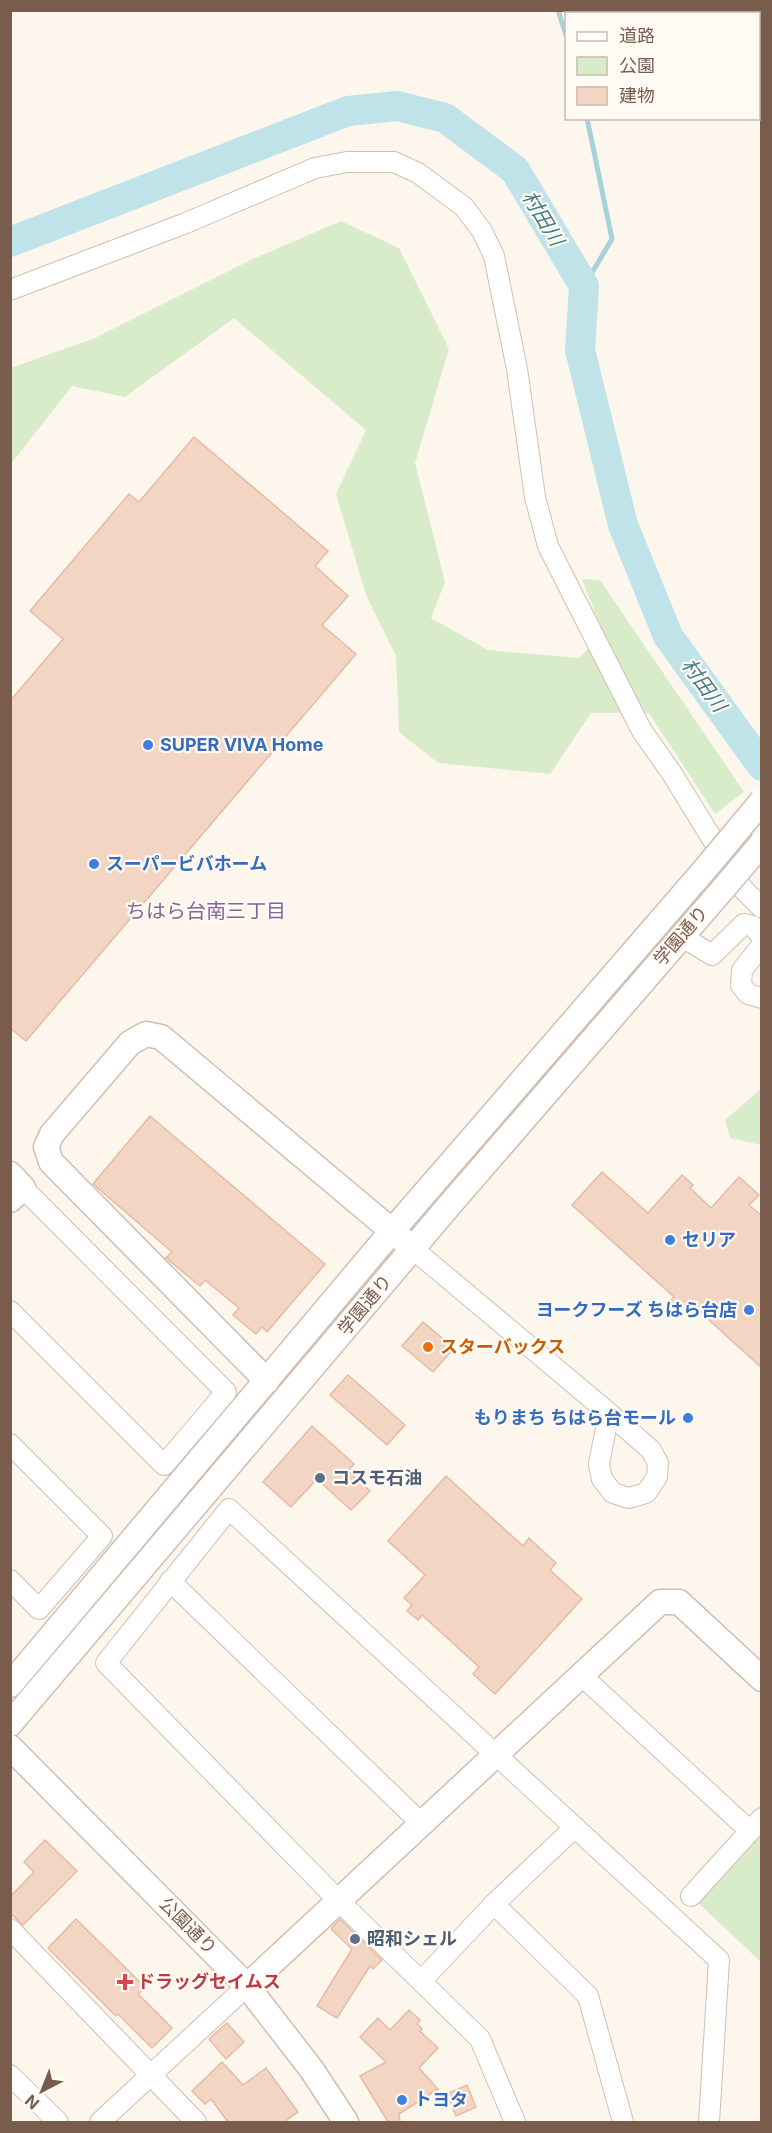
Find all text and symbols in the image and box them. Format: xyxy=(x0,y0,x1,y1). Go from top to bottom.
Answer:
legend xyxy=(565,12,760,120)
text: 道路 xyxy=(619,25,655,46)
text: 公園 xyxy=(619,55,655,76)
text: 建物 xyxy=(619,85,655,106)
water label: 村田川 xyxy=(517,186,570,252)
water label: 村田川 xyxy=(677,654,733,718)
place label: SUPER VIVA Home xyxy=(160,734,324,755)
marker: SUPER VIVA Home xyxy=(141,738,155,752)
place label: スーパービバホーム xyxy=(106,853,267,874)
marker: スーパービバホーム xyxy=(87,857,101,871)
district label: ちはら台南三丁目 xyxy=(126,899,286,923)
street label: 学園通り xyxy=(649,902,712,970)
place label: セリア xyxy=(682,1229,736,1250)
marker: セリア xyxy=(663,1233,677,1247)
street label: 学園通り xyxy=(333,1270,396,1339)
place label: ヨークフーズ ちはら台店 xyxy=(536,1299,737,1320)
marker: ヨークフーズ ちはら台店 xyxy=(742,1303,756,1317)
place label: スターバックス xyxy=(440,1336,565,1357)
marker: スターバックス xyxy=(421,1340,435,1354)
place label: もりまち ちはら台モール xyxy=(474,1407,676,1428)
marker: もりまち ちはら台モール xyxy=(681,1411,695,1425)
place label: コスモ石油 xyxy=(332,1467,422,1488)
marker: コスモ石油 xyxy=(313,1471,327,1485)
street label: 公園通り xyxy=(155,1893,221,1959)
place label: 昭和シェル xyxy=(367,1928,457,1949)
marker: 昭和シェル xyxy=(348,1932,362,1946)
place label: ドラッグセイムス xyxy=(137,1971,281,1992)
marker: ドラッグセイムス xyxy=(118,1975,132,1989)
north arrow xyxy=(12,2061,72,2121)
place label: トヨタ xyxy=(414,2089,468,2110)
text: N xyxy=(21,2091,43,2114)
marker: トヨタ xyxy=(395,2093,409,2107)

